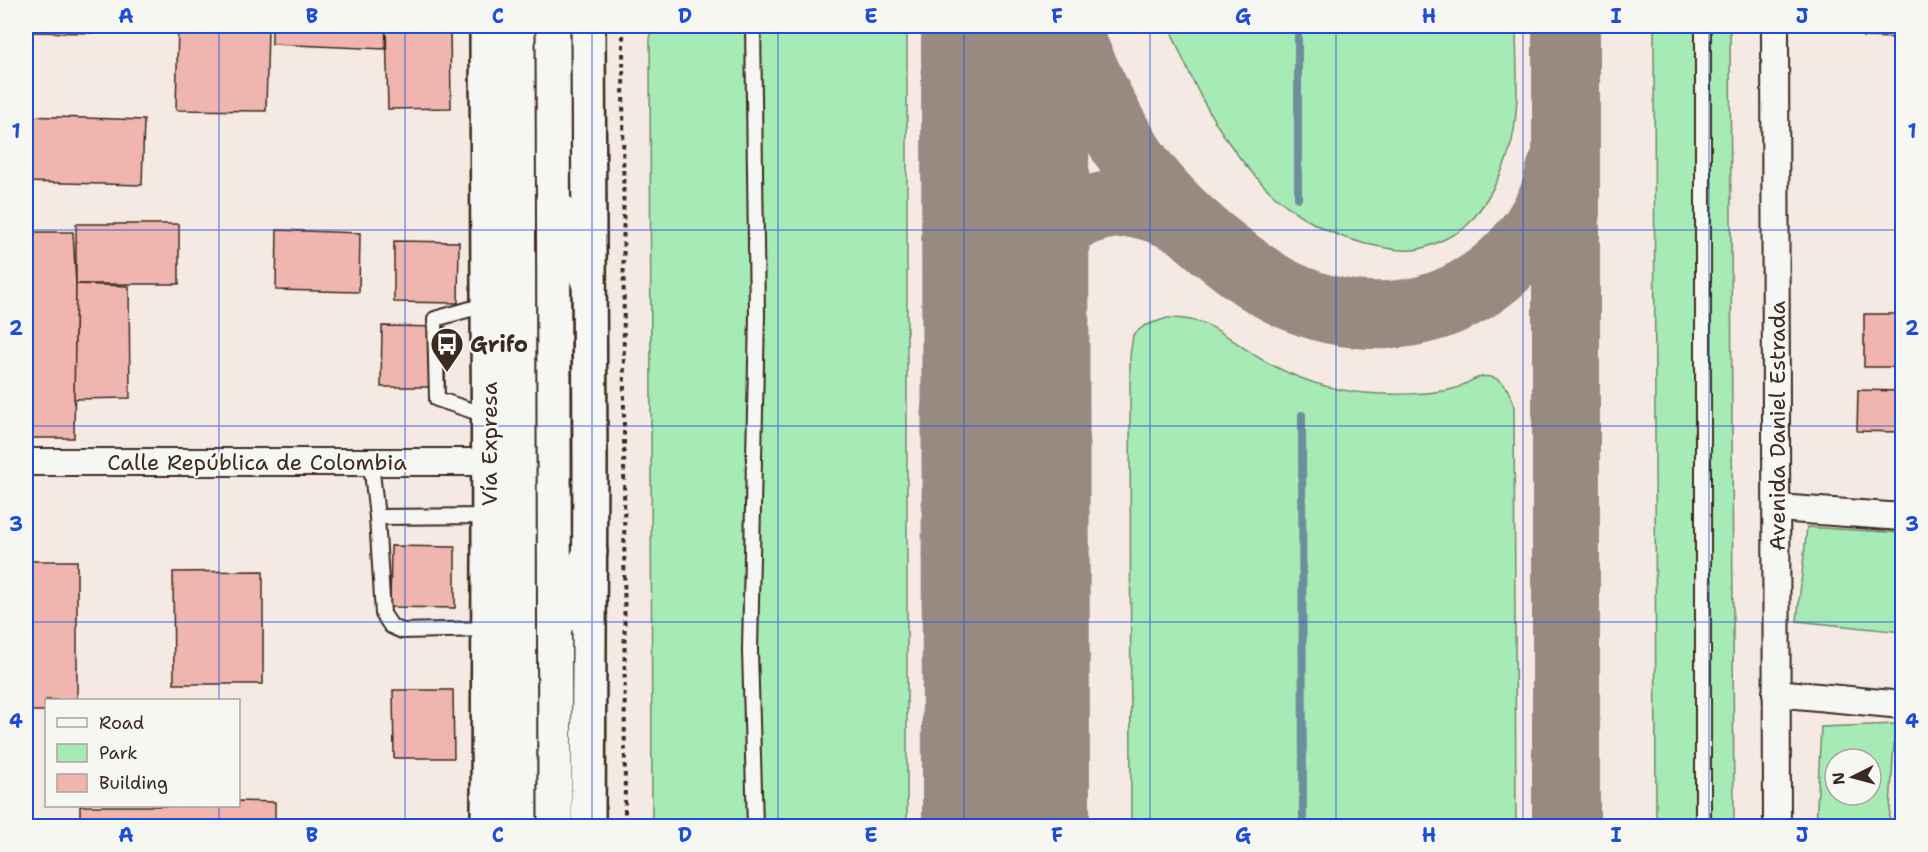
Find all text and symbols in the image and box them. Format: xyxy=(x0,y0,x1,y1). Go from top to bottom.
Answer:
text: A xyxy=(118,3,134,29)
text: B xyxy=(306,3,318,29)
text: C xyxy=(492,3,504,29)
text: D xyxy=(678,3,692,29)
text: E xyxy=(864,3,878,29)
text: F xyxy=(1051,3,1063,29)
text: G xyxy=(1235,3,1251,29)
text: H xyxy=(1422,3,1436,29)
text: I xyxy=(1610,3,1622,29)
text: J xyxy=(1796,3,1809,29)
text: 1 xyxy=(11,118,21,144)
text: 1 xyxy=(1907,118,1917,144)
street label: Avenida Daniel Estrada xyxy=(1763,301,1792,551)
text: 2 xyxy=(9,315,23,341)
text: 2 xyxy=(1905,315,1919,341)
bus stop icon: Grifo xyxy=(429,326,465,373)
place label: Grifo xyxy=(470,330,528,359)
street label: Vía Expresa xyxy=(475,381,504,506)
street label: Calle República de Colombia xyxy=(107,448,407,477)
text: 3 xyxy=(9,511,23,537)
text: 3 xyxy=(1905,511,1919,537)
legend xyxy=(45,699,240,807)
text: 4 xyxy=(9,708,23,734)
text: 4 xyxy=(1905,708,1919,734)
text: Road xyxy=(99,711,144,735)
text: Park xyxy=(99,741,138,765)
north arrow xyxy=(1823,747,1883,807)
text: Building xyxy=(99,771,168,795)
text: N xyxy=(1827,771,1850,786)
text: A xyxy=(118,822,134,848)
text: B xyxy=(306,822,318,848)
text: C xyxy=(492,822,504,848)
text: D xyxy=(678,822,692,848)
text: E xyxy=(864,822,878,848)
text: F xyxy=(1051,822,1063,848)
text: G xyxy=(1235,822,1251,848)
text: H xyxy=(1422,822,1436,848)
text: I xyxy=(1610,822,1622,848)
text: J xyxy=(1796,822,1809,848)

